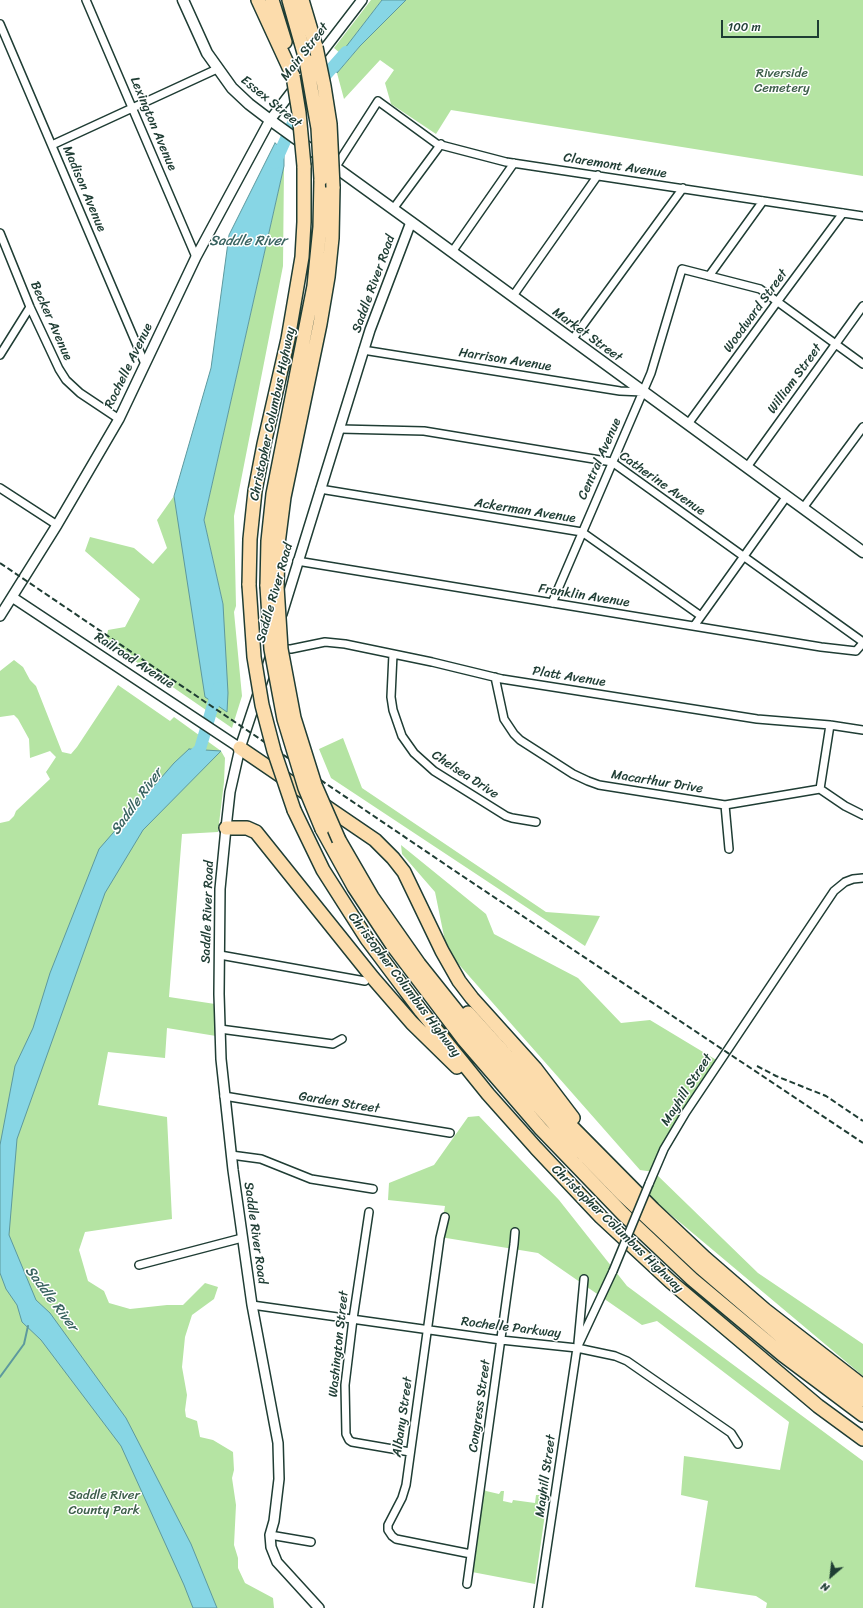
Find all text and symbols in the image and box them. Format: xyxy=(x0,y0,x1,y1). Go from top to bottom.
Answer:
scale bar xyxy=(723,12,821,38)
text: 100 m xyxy=(728,16,761,38)
street label: Main Street xyxy=(278,20,332,84)
park label: Riverside Cemetery xyxy=(754,66,810,97)
street label: Essex Street xyxy=(237,73,305,131)
street label: Lexington Avenue xyxy=(126,75,180,173)
street label: Madison Avenue xyxy=(59,144,109,234)
street label: Claremont Avenue xyxy=(562,150,668,182)
water label: Saddle River xyxy=(209,233,287,249)
street label: Saddle River Road xyxy=(349,233,399,335)
street label: Woodward Street xyxy=(721,266,791,356)
street label: Becker Avenue xyxy=(27,279,75,363)
street label: Market Street xyxy=(549,304,625,366)
street label: Rochelle Avenue xyxy=(102,321,156,411)
street label: Christopher Columbus Highway xyxy=(247,326,299,502)
street label: William Street xyxy=(765,341,825,417)
street label: Harrison Avenue xyxy=(458,345,552,375)
street label: Central Avenue xyxy=(575,416,625,502)
street label: Catherine Avenue xyxy=(616,449,708,519)
street label: Ackerman Avenue xyxy=(473,495,577,527)
street label: Saddle River Road xyxy=(253,541,297,645)
street label: Franklin Avenue xyxy=(537,581,631,611)
street label: Railroad Avenue xyxy=(91,629,177,693)
street label: Platt Avenue xyxy=(531,664,607,690)
street label: Chelsea Drive xyxy=(429,748,501,802)
water label: Saddle River xyxy=(108,766,166,838)
street label: Macarthur Drive xyxy=(610,767,704,797)
street label: Saddle River Road xyxy=(198,860,218,964)
street label: Christopher Columbus Highway xyxy=(344,910,464,1060)
street label: Mayhill Street xyxy=(658,1051,716,1129)
street label: Garden Street xyxy=(297,1089,381,1117)
street label: Christopher Columbus Highway xyxy=(548,1162,686,1296)
street label: Saddle River Road xyxy=(240,1181,270,1285)
water label: Saddle River xyxy=(21,1263,81,1335)
street label: Washington Street xyxy=(326,1290,352,1398)
street label: Rochelle Parkway xyxy=(460,1314,562,1342)
street label: Congress Street xyxy=(466,1359,494,1453)
street label: Albany Street xyxy=(390,1376,416,1458)
street label: Mayhill Street xyxy=(533,1434,559,1518)
park label: Saddle River County Park xyxy=(68,1488,140,1519)
north arrow xyxy=(811,1556,851,1596)
text: N xyxy=(817,1577,833,1597)

